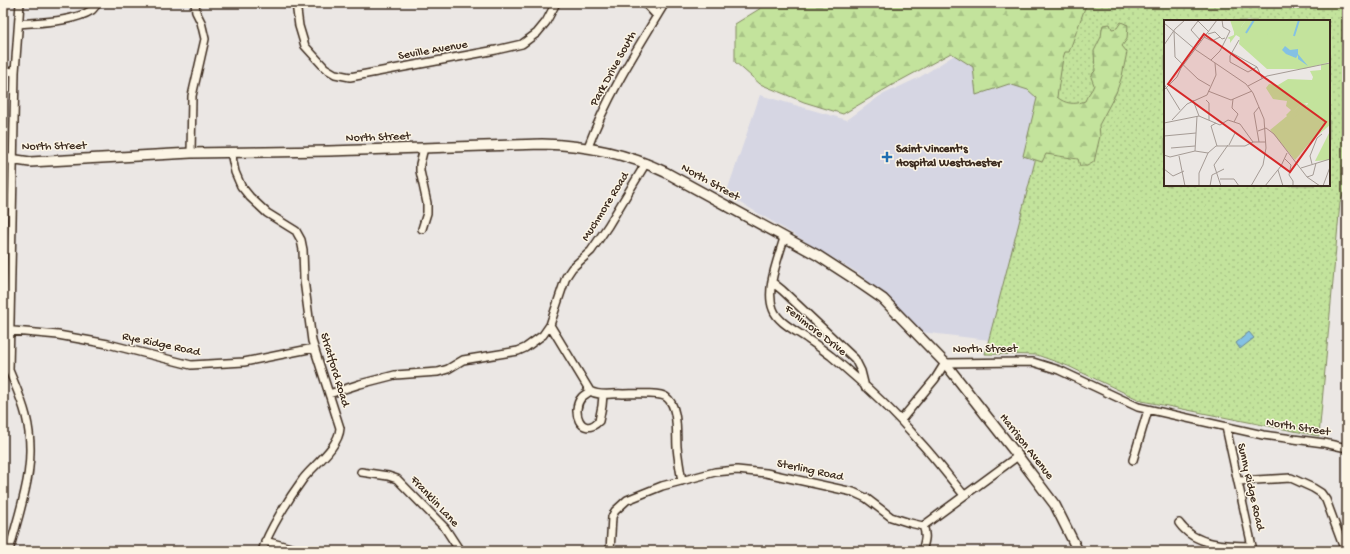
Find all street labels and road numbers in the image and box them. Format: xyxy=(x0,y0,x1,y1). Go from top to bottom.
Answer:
street label: Park Drive South xyxy=(587,29,641,110)
street label: Seville Avenue xyxy=(397,38,470,64)
street label: North Street xyxy=(346,130,412,146)
street label: North Street xyxy=(22,139,87,155)
street label: North Street xyxy=(678,161,743,205)
street label: Muchmore Road xyxy=(579,169,633,244)
street label: Fenimore Drive xyxy=(780,302,849,360)
street label: Rye Ridge Road xyxy=(121,330,202,360)
street label: Stratford Road xyxy=(316,331,352,410)
street label: North Street xyxy=(953,343,1018,357)
street label: Harrison Avenue xyxy=(996,411,1057,483)
street label: North Street xyxy=(1265,416,1332,440)
street label: Sunny Ridge Road xyxy=(1233,442,1267,533)
street label: Sterling Road xyxy=(775,457,846,485)
street label: Franklin Lane xyxy=(406,473,462,531)

